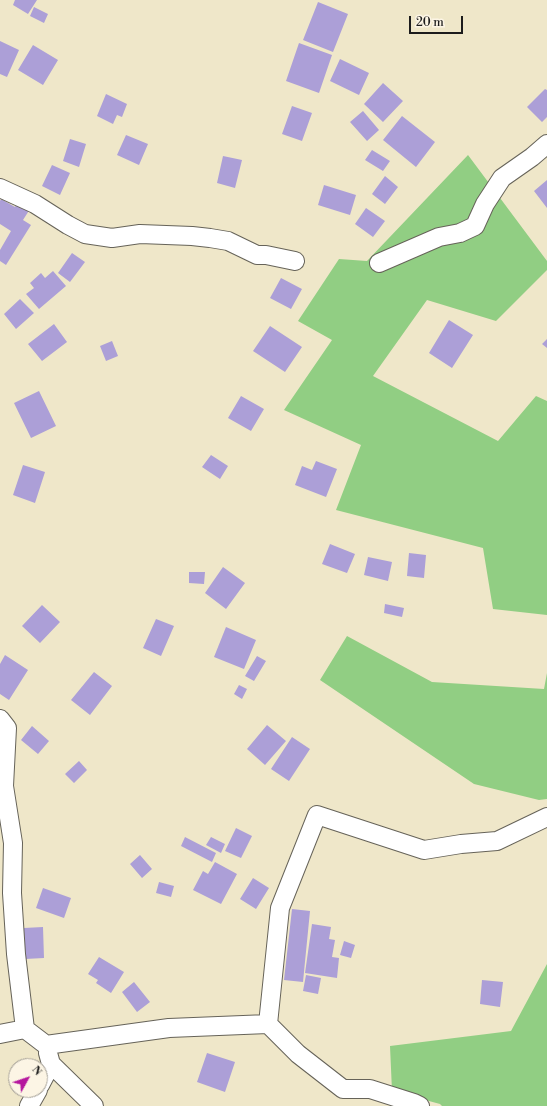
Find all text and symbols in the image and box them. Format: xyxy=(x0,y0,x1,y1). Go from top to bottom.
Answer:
scale bar xyxy=(411,8,465,34)
text: 20 m xyxy=(416,15,444,30)
north arrow xyxy=(8,1058,48,1098)
text: N xyxy=(28,1063,45,1079)

